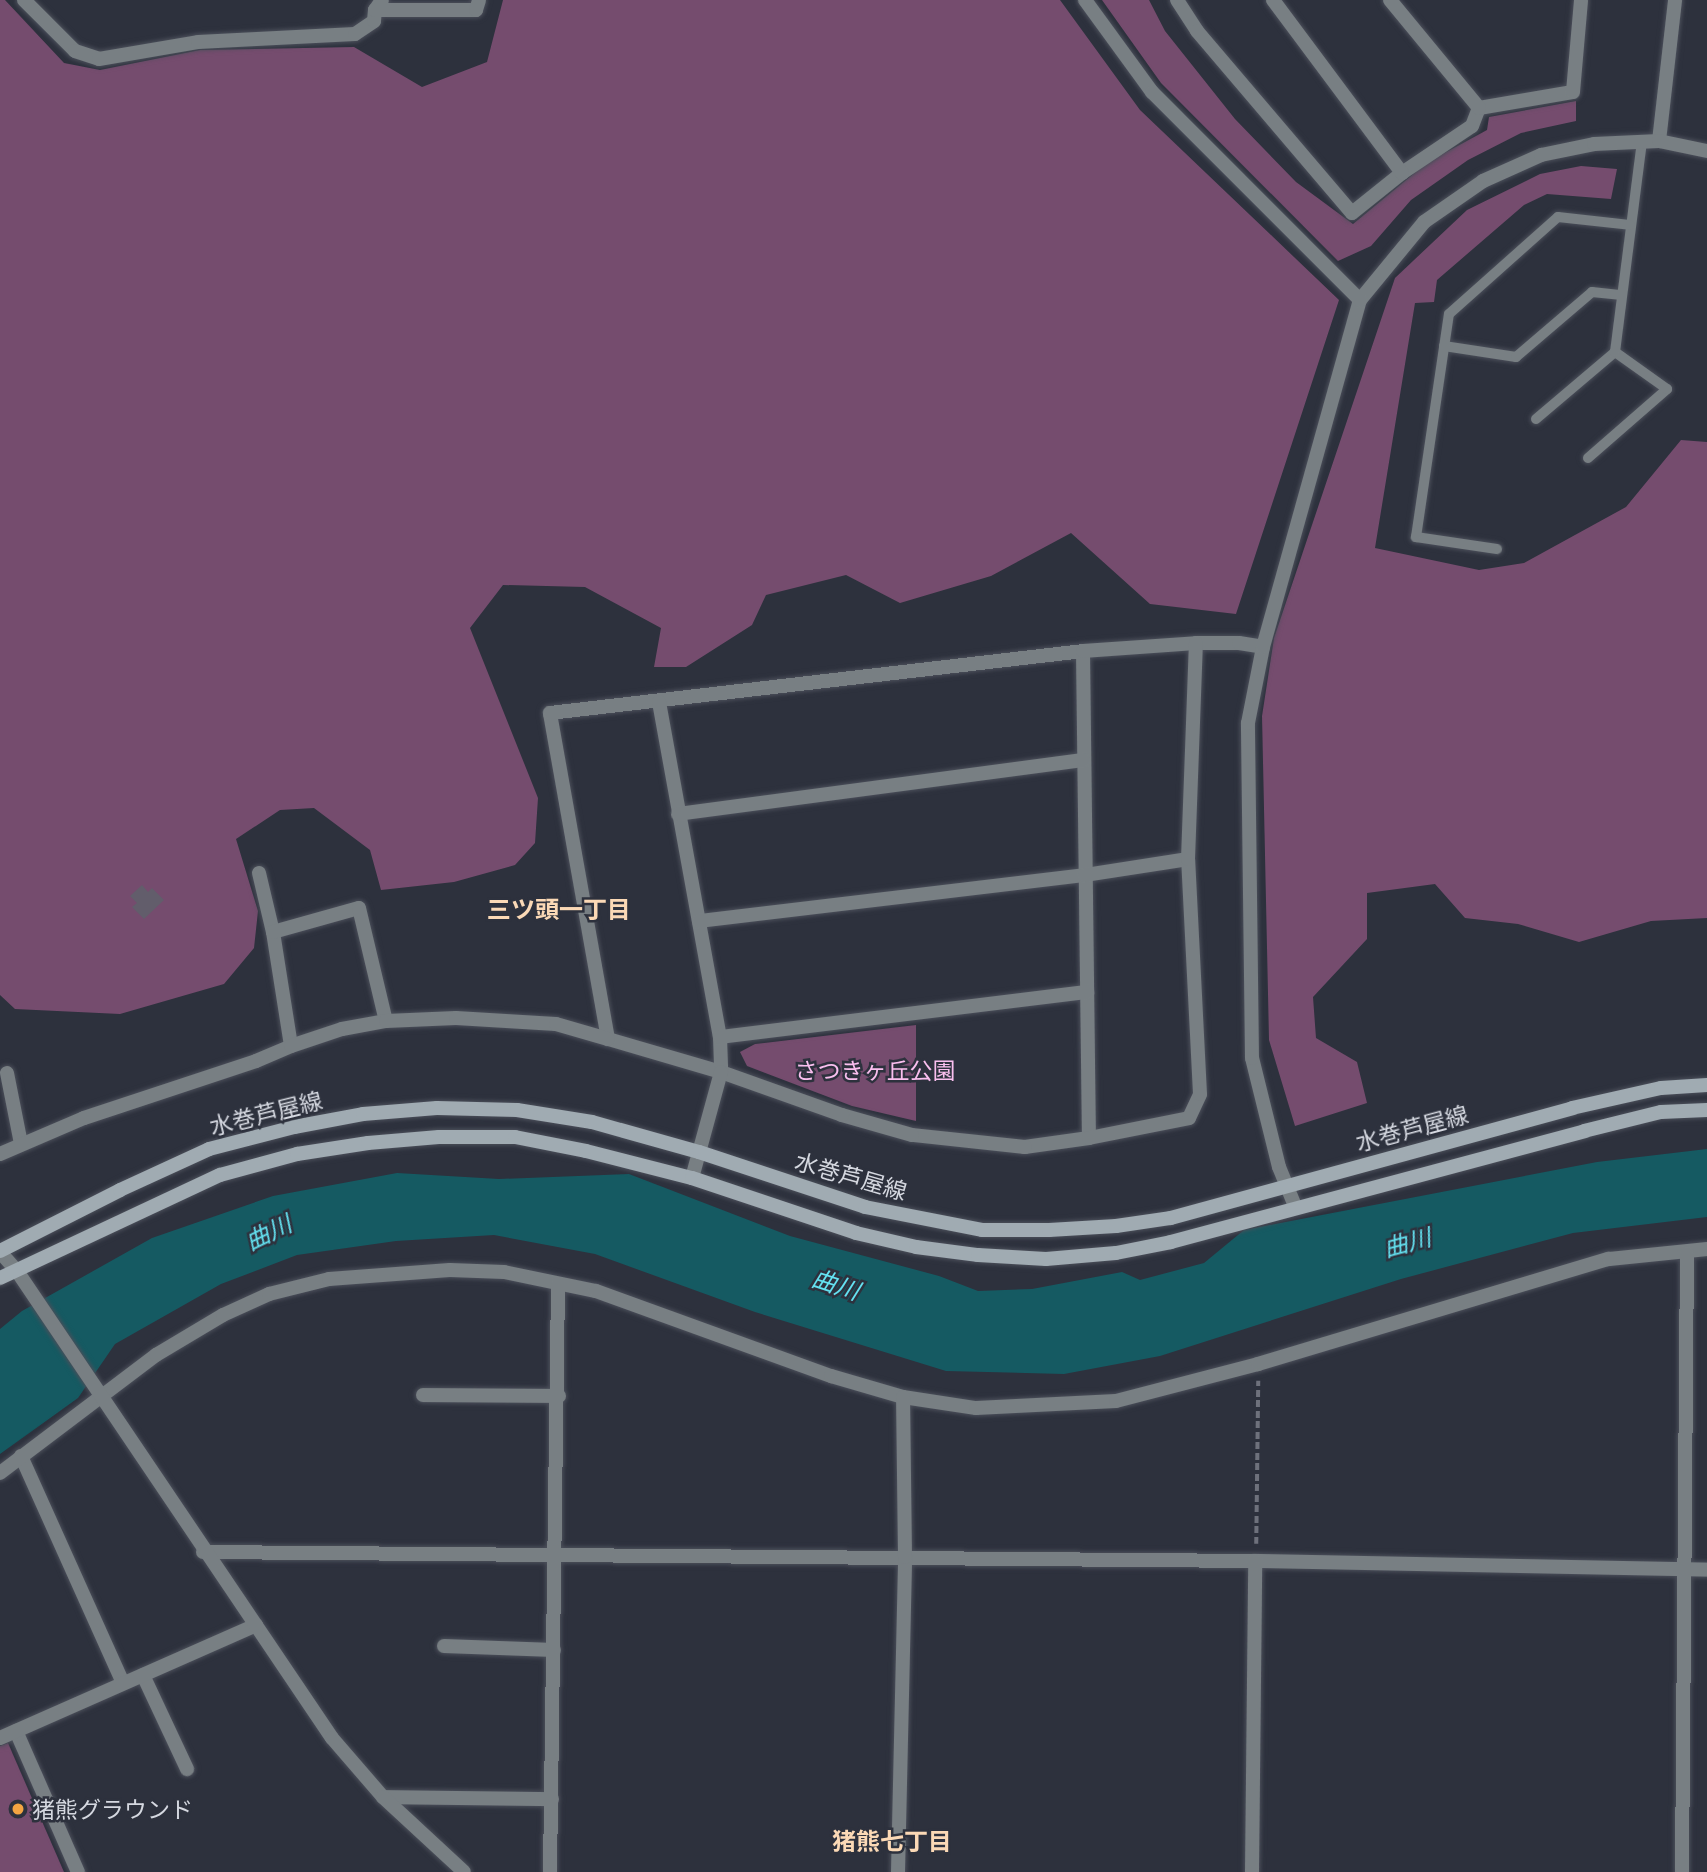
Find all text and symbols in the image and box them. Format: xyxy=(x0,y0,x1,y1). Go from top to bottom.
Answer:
district label: 三ツ頭一丁目 xyxy=(487,895,631,923)
park label: さつきヶ丘公園 xyxy=(795,1056,955,1084)
street label: 水巻芦屋線 xyxy=(207,1086,325,1140)
street label: 水巻芦屋線 xyxy=(1353,1100,1471,1156)
street label: 水巻芦屋線 xyxy=(792,1147,910,1205)
water label: 曲川 xyxy=(240,1209,296,1255)
water label: 曲川 xyxy=(1380,1222,1434,1262)
water label: 曲川 xyxy=(809,1263,863,1305)
place label: 猪熊グラウンド xyxy=(32,1795,193,1823)
marker: 猪熊グラウンド xyxy=(10,1801,26,1817)
district label: 猪熊七丁目 xyxy=(832,1827,952,1855)

